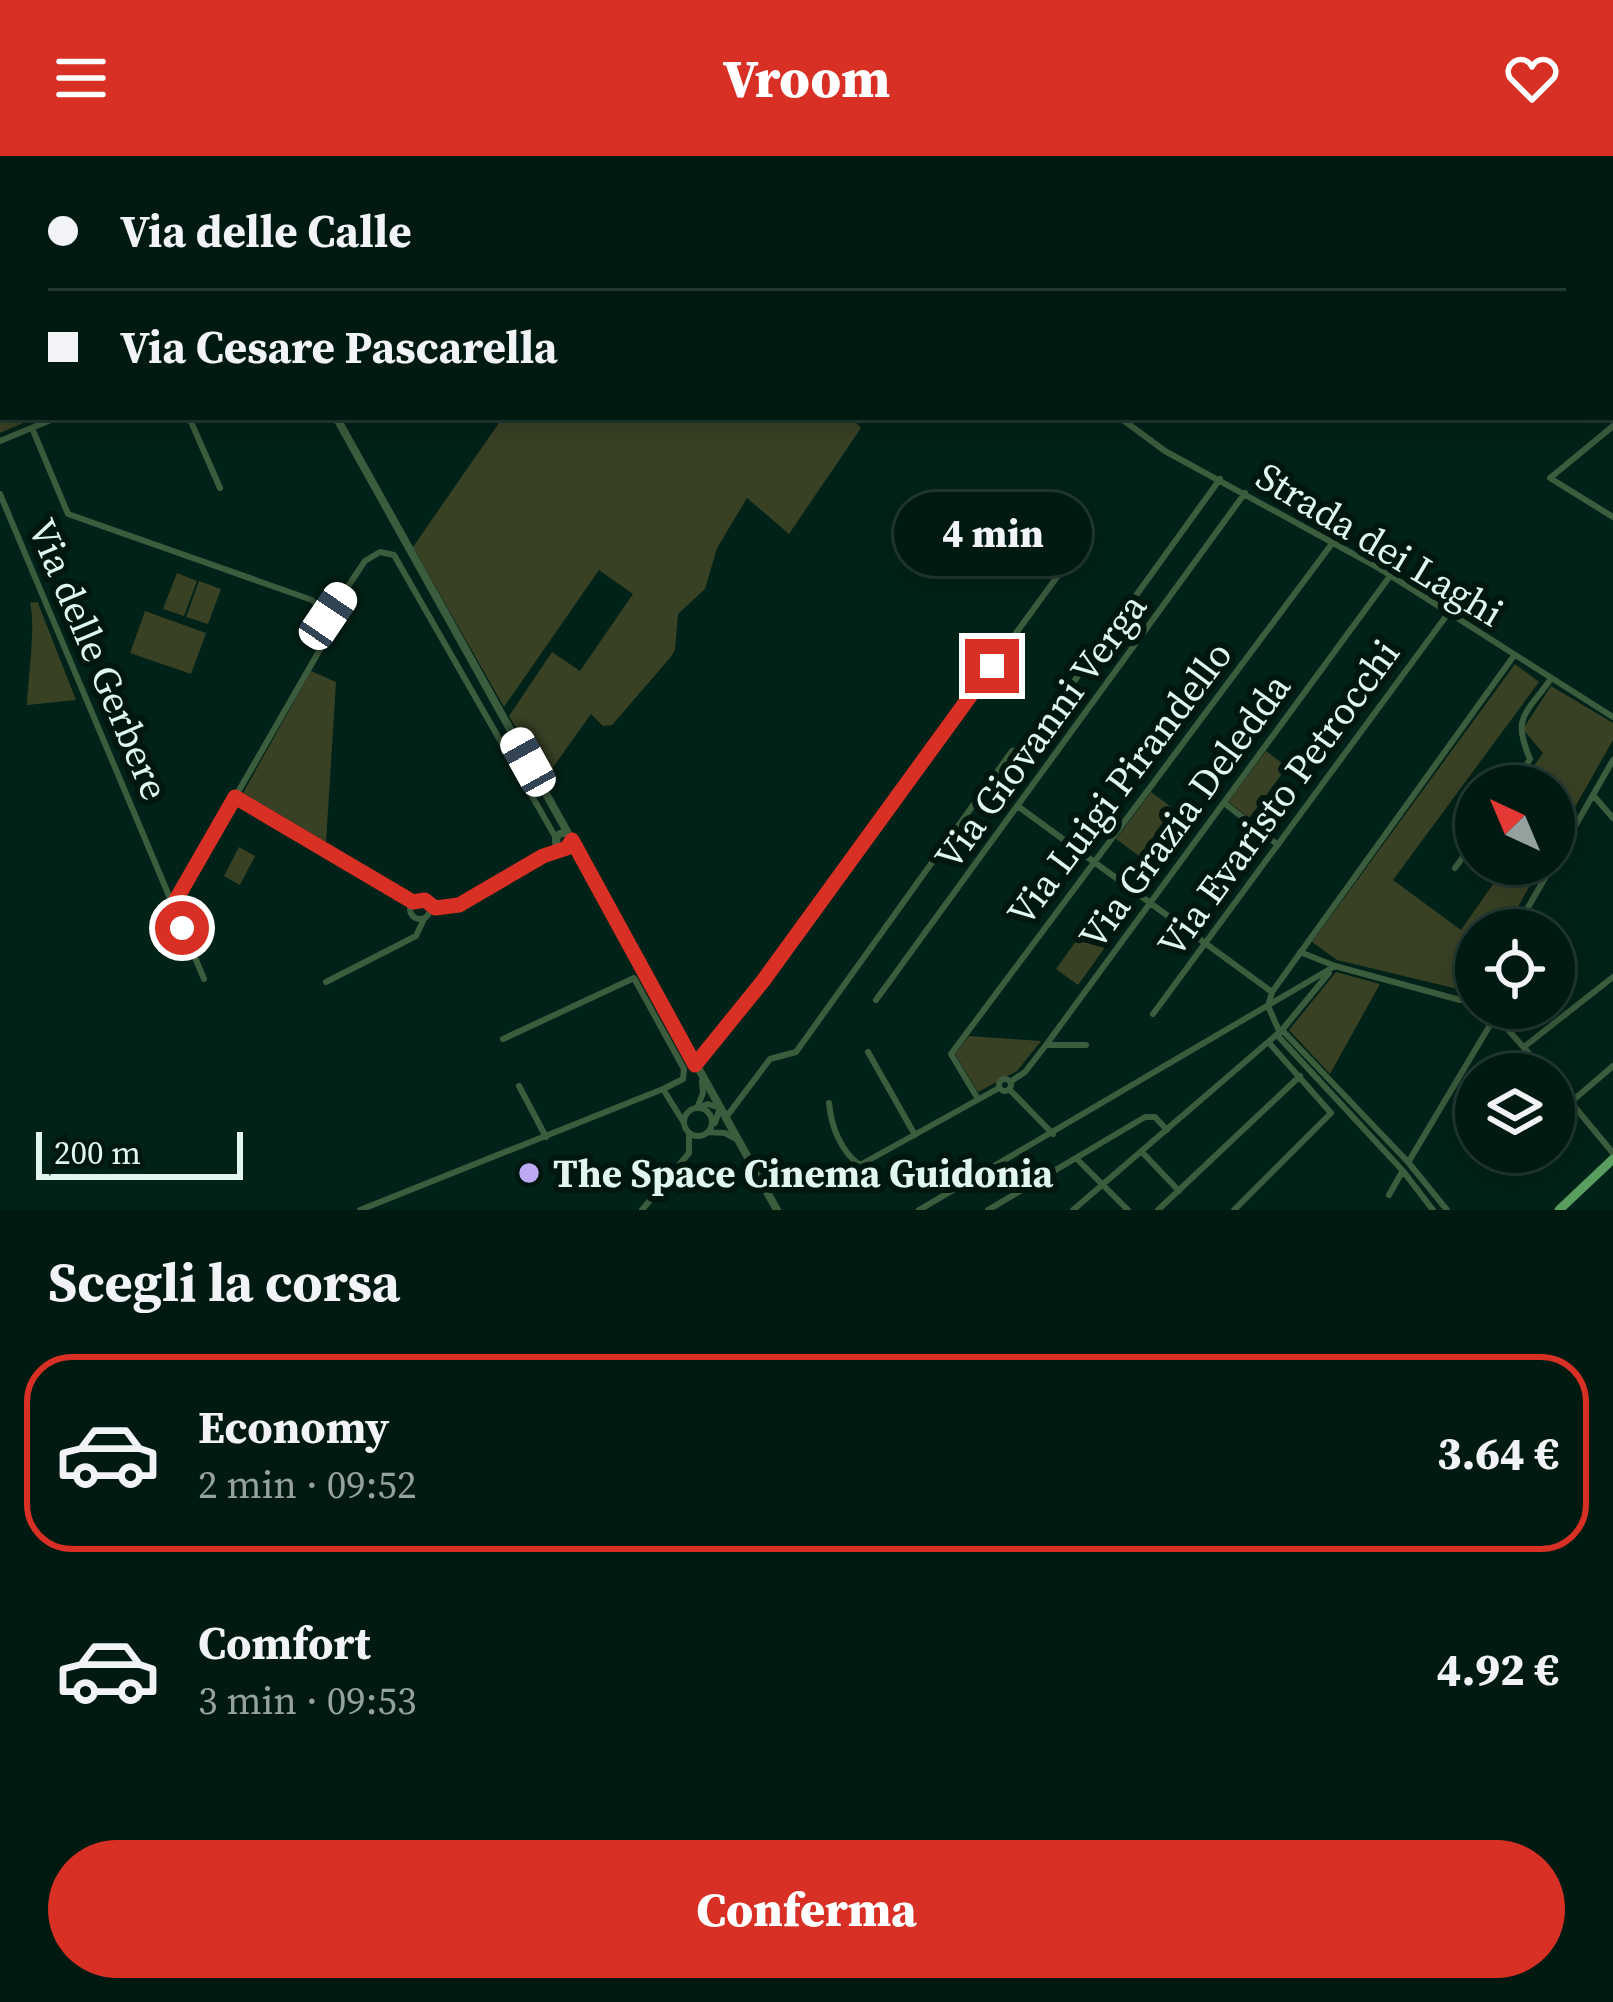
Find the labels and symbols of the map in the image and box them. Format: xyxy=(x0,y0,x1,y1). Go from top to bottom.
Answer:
street label: Strada dei Laghi xyxy=(1246,450,1513,639)
callout: 4 min xyxy=(893,492,1091,576)
street label: Via delle Gerbere xyxy=(15,511,182,808)
car xyxy=(293,576,363,656)
street label: Via Giovanni Verga xyxy=(922,582,1159,880)
street label: Via Evaristo Petrocchi xyxy=(1145,629,1412,968)
street label: Via Luigi Pirandello xyxy=(995,630,1244,937)
route end xyxy=(965,639,1019,693)
street label: Via Grazia Deledda xyxy=(1066,663,1303,960)
car xyxy=(495,722,561,802)
north arrow xyxy=(1455,765,1575,885)
route start xyxy=(155,901,209,955)
scale bar xyxy=(36,1126,243,1179)
place label: The Space Cinema Guidonia xyxy=(553,1147,1053,1200)
marker: The Space Cinema Guidonia xyxy=(516,1160,542,1186)

